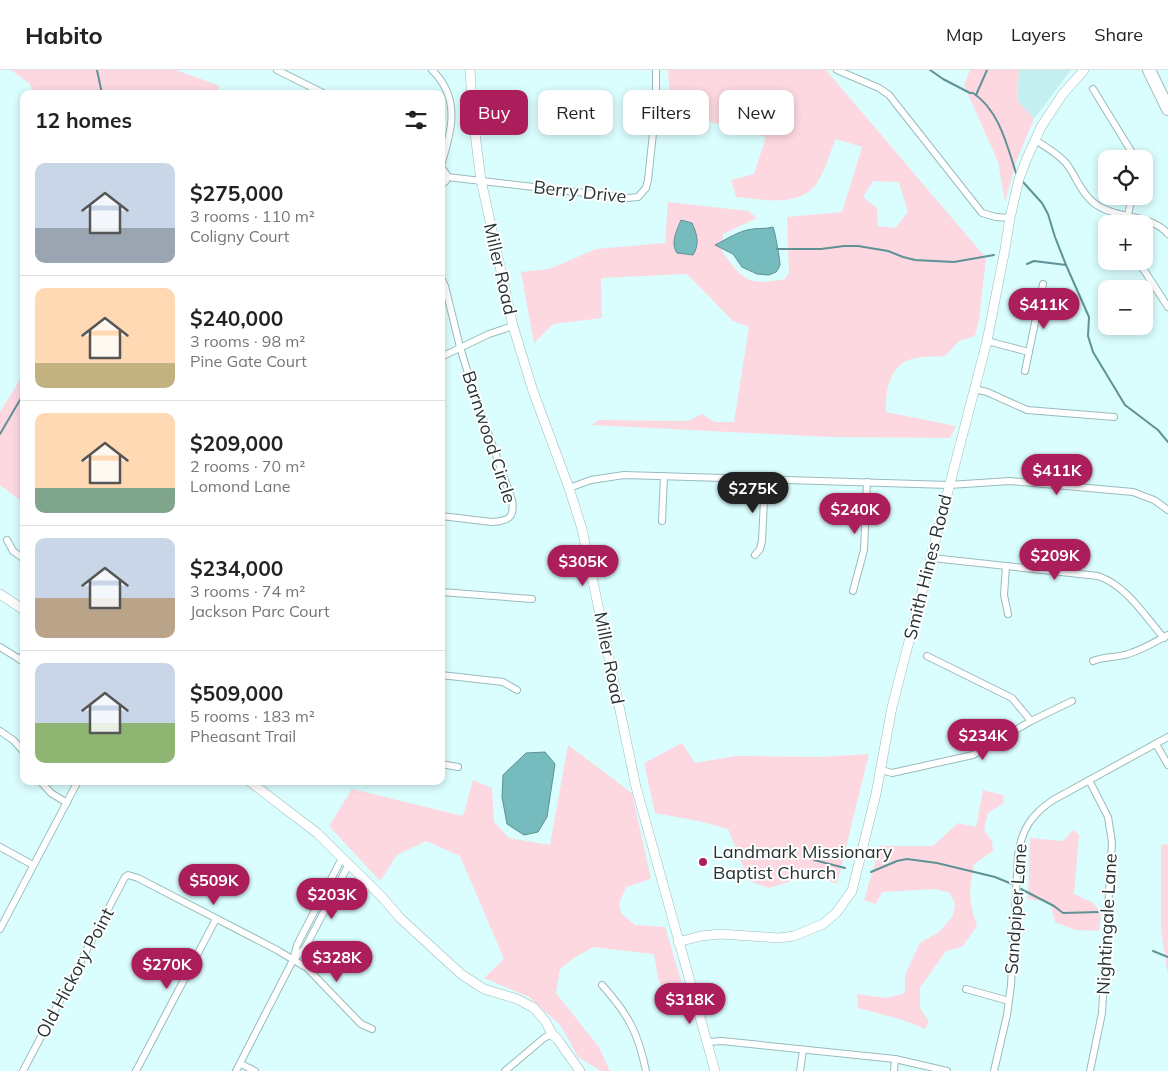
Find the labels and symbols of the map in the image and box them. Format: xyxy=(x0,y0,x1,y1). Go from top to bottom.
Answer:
street label: Berry Drive xyxy=(532,175,628,208)
street label: Miller Road xyxy=(479,221,522,317)
pin: $411K xyxy=(1009,288,1079,330)
street label: Barnwood Circle xyxy=(457,368,522,506)
pin: $411K xyxy=(1022,454,1092,496)
pin: $275K xyxy=(718,472,788,514)
pin: $240K xyxy=(820,492,890,535)
street label: Smith Hines Road xyxy=(898,492,957,642)
pin: $209K xyxy=(1020,538,1090,581)
pin: $305K xyxy=(548,544,618,587)
street label: Miller Road xyxy=(589,610,630,706)
pin: $234K xyxy=(948,718,1018,761)
place label: Landmark Missionary Baptist Church xyxy=(713,840,893,884)
street label: Sandpiper Lane xyxy=(999,843,1032,975)
street label: Nightingale Lane xyxy=(1091,853,1122,995)
marker: Landmark Missionary Baptist Church xyxy=(697,856,709,868)
pin: $509K xyxy=(179,864,249,906)
pin: $203K xyxy=(297,878,367,920)
street label: Old Hickory Point xyxy=(31,904,119,1042)
pin: $328K xyxy=(302,940,372,983)
pin: $270K xyxy=(132,948,202,990)
pin: $318K xyxy=(655,982,725,1025)

